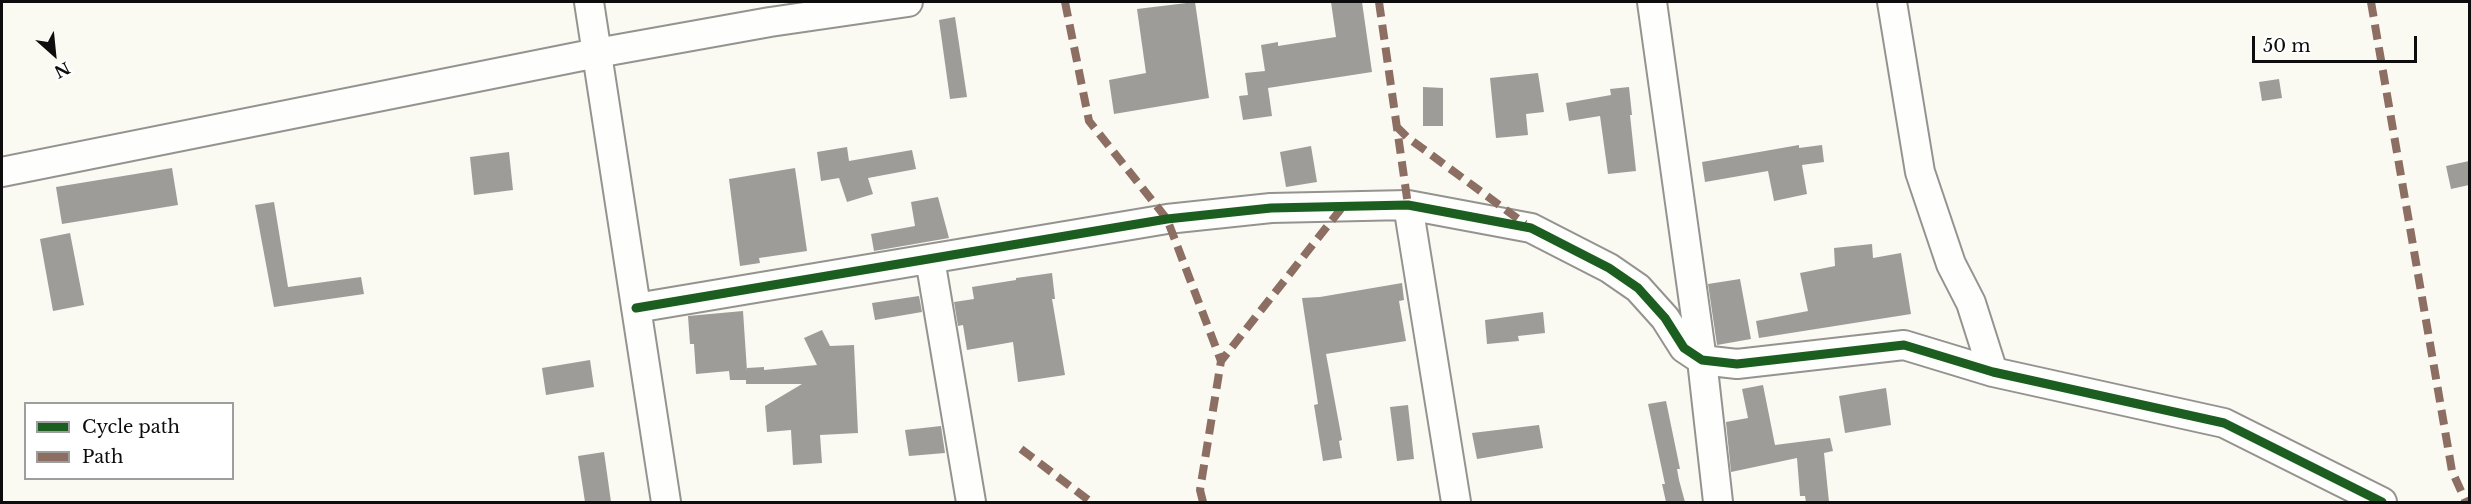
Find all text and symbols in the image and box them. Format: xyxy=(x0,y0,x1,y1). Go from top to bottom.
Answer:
north arrow xyxy=(24,24,84,84)
scale bar xyxy=(2255,24,2420,62)
text: 50 m xyxy=(2263,35,2311,57)
text: N xyxy=(51,58,73,82)
legend xyxy=(24,402,234,480)
text: Cycle path xyxy=(82,416,180,438)
text: Path xyxy=(82,446,123,468)

